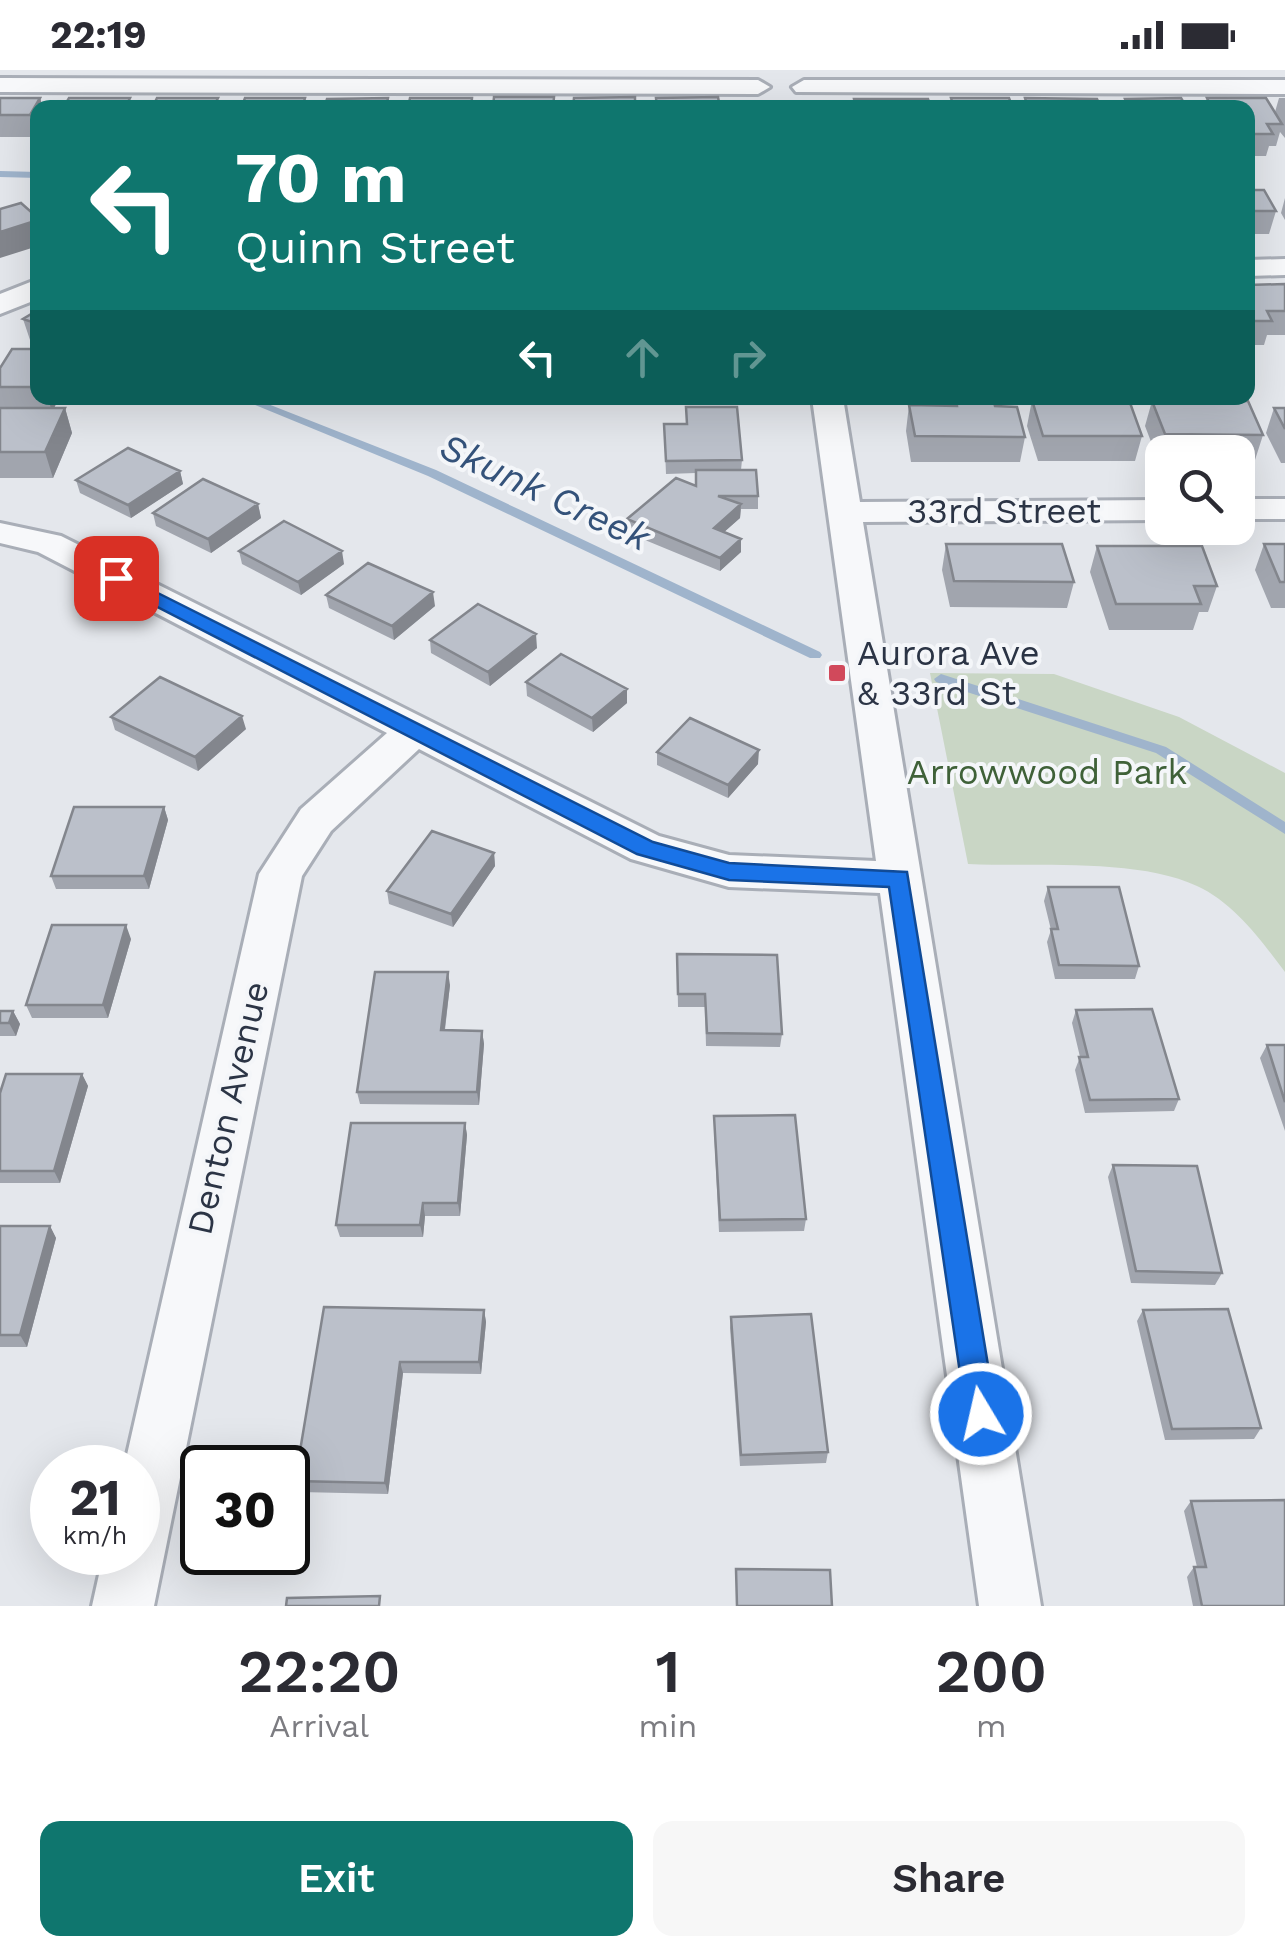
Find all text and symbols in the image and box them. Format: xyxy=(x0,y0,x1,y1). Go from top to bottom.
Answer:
text: 22:19 xyxy=(50,13,147,57)
text: 70 m xyxy=(235,137,407,219)
icon: left xyxy=(70,140,200,270)
text: Quinn Street xyxy=(235,221,515,274)
icon: left xyxy=(510,330,565,385)
icon: ahead xyxy=(615,330,670,385)
icon: right xyxy=(720,330,775,385)
water label: Skunk Creek xyxy=(433,424,658,560)
map controls xyxy=(1145,435,1255,545)
button: search xyxy=(1145,435,1255,545)
street label: 33rd Street xyxy=(907,490,1101,532)
pin xyxy=(74,536,159,621)
icon: arrive xyxy=(89,551,144,606)
place label: Aurora Ave & 33rd St xyxy=(857,632,1040,714)
marker: Aurora Ave & 33rd St xyxy=(826,662,848,684)
park label: Arrowwood Park xyxy=(907,751,1187,793)
street label: Denton Avenue xyxy=(178,977,278,1239)
position arrow xyxy=(929,1362,1033,1466)
speed limit sign: 30 xyxy=(180,1445,310,1575)
text: 21 xyxy=(69,1468,121,1527)
text: km/h xyxy=(63,1521,127,1550)
text: 22:20 xyxy=(238,1636,401,1707)
text: 1 xyxy=(655,1636,680,1707)
text: 200 xyxy=(935,1636,1047,1707)
text: Arrival xyxy=(269,1707,369,1745)
text: min xyxy=(638,1707,697,1745)
text: m xyxy=(976,1707,1006,1745)
button: Exit xyxy=(40,1821,633,1936)
button: Share xyxy=(653,1821,1245,1936)

